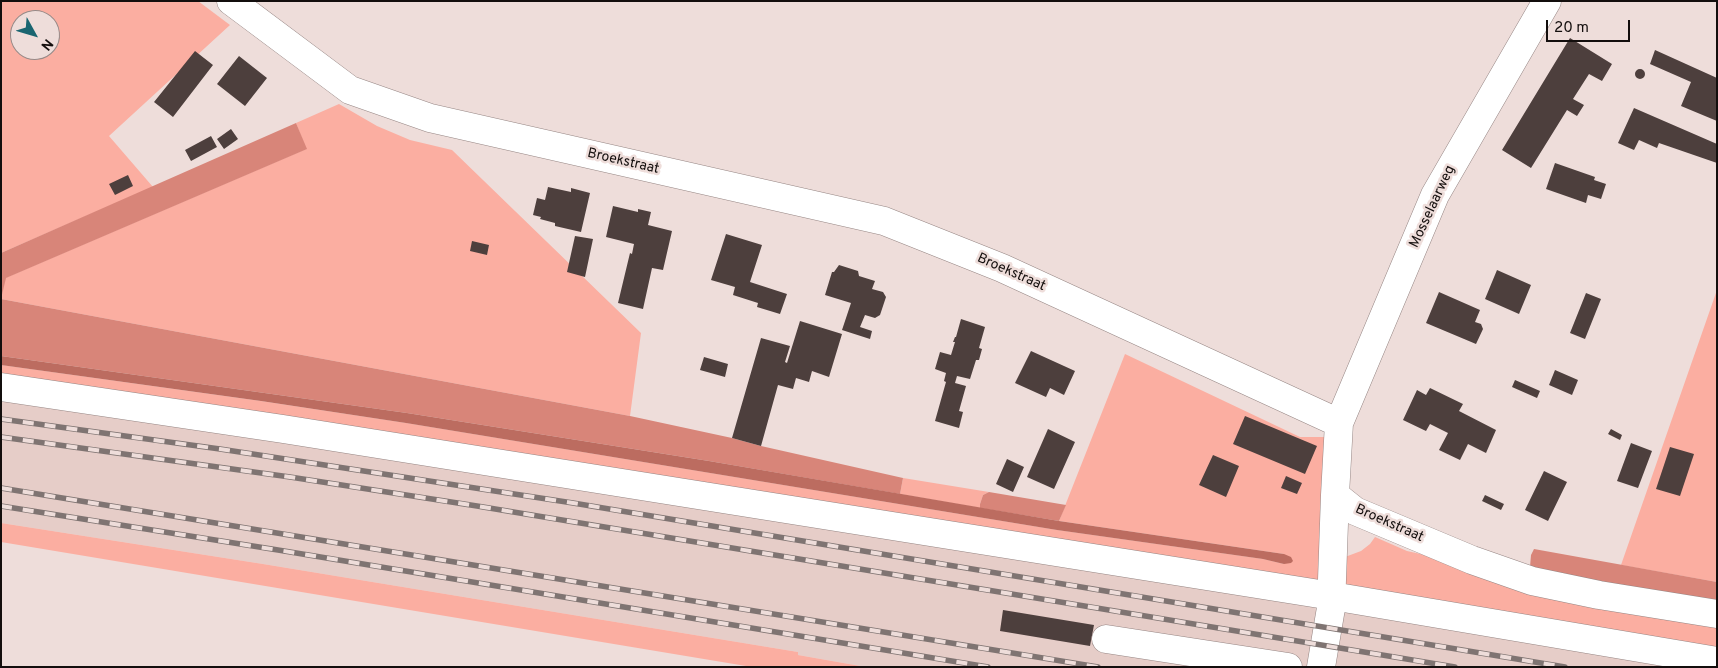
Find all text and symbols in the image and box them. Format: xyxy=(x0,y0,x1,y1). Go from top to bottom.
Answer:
north arrow xyxy=(10,10,60,60)
scale bar xyxy=(1548,10,1632,42)
text: 20 m xyxy=(1554,19,1589,38)
text: N xyxy=(36,35,56,53)
street label: Broekstraat xyxy=(585,146,661,178)
street label: Mosselaarweg xyxy=(1407,163,1459,251)
street label: Broekstraat xyxy=(974,250,1048,296)
street label: Broekstraat xyxy=(1352,501,1426,547)

